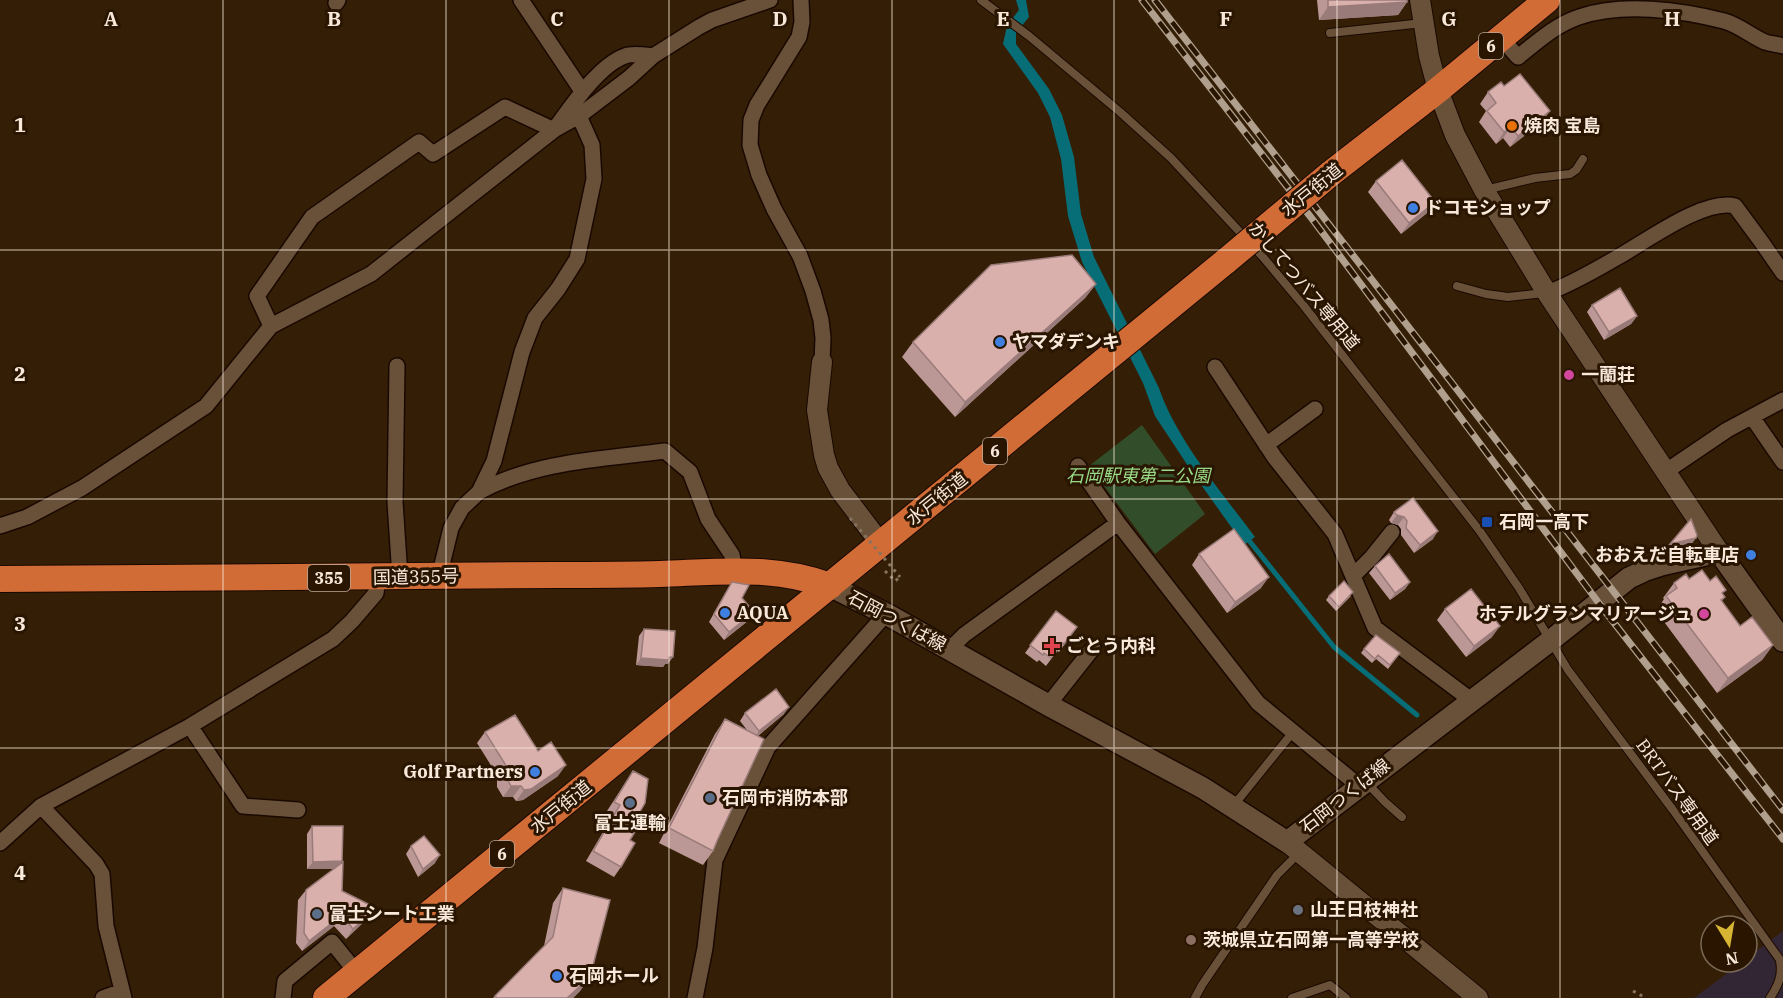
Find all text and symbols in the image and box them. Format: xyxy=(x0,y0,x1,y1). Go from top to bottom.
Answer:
text: A xyxy=(104,5,118,32)
text: B xyxy=(327,5,341,32)
text: C xyxy=(550,5,564,32)
text: D xyxy=(772,5,788,32)
text: E xyxy=(996,5,1010,32)
text: F xyxy=(1220,5,1232,32)
text: G xyxy=(1441,5,1457,32)
text: H xyxy=(1664,5,1680,32)
road number: 6 xyxy=(1479,33,1503,59)
text: 1 xyxy=(14,111,26,138)
place label: 焼肉 宝島 xyxy=(1524,114,1600,137)
marker: 焼肉 宝島 xyxy=(1505,119,1519,133)
street label: 水戸街道 xyxy=(1276,158,1347,221)
place label: ドコモショップ xyxy=(1425,196,1551,219)
marker: ドコモショップ xyxy=(1406,201,1420,215)
street label: かしてつバス専用道 xyxy=(1244,217,1365,355)
place label: ヤマダデンキ xyxy=(1012,330,1120,353)
marker: ヤマダデンキ xyxy=(993,335,1007,349)
text: 2 xyxy=(14,360,26,387)
place label: 一蘭荘 xyxy=(1581,363,1635,386)
marker: 一蘭荘 xyxy=(1562,368,1576,382)
road number: 6 xyxy=(983,438,1007,464)
park label: 石岡駅東第二公園 xyxy=(1066,464,1213,487)
street label: 水戸街道 xyxy=(901,467,972,530)
place label: 石岡一高下 xyxy=(1499,510,1589,533)
marker: 石岡一高下 xyxy=(1480,515,1494,529)
place label: おおえだ自転車店 xyxy=(1595,543,1739,566)
marker: おおえだ自転車店 xyxy=(1744,548,1758,562)
street label: 国道355号 xyxy=(373,564,459,589)
road number: 355 xyxy=(308,565,350,591)
street label: 石岡つくば線 xyxy=(844,585,950,656)
place label: AQUA xyxy=(737,601,789,624)
place label: ホテルグランマリアージュ xyxy=(1479,602,1692,625)
marker: AQUA xyxy=(718,606,732,620)
marker: ホテルグランマリアージュ xyxy=(1697,607,1711,621)
text: 3 xyxy=(14,610,26,637)
place label: ごとう内科 xyxy=(1066,634,1156,657)
marker: ごとう内科 xyxy=(1043,637,1061,655)
street label: BRTバス専用道 xyxy=(1631,734,1724,849)
street label: 石岡つくば線 xyxy=(1295,753,1394,838)
place label: Golf Partners xyxy=(403,760,523,783)
marker: Golf Partners xyxy=(528,765,542,779)
street label: 水戸街道 xyxy=(525,775,596,838)
place label: 石岡市消防本部 xyxy=(722,786,848,809)
marker: 石岡市消防本部 xyxy=(703,791,717,805)
marker: 富士運輸 xyxy=(623,796,637,810)
place label: 富士運輸 xyxy=(594,811,666,834)
road number: 6 xyxy=(490,841,514,867)
text: 4 xyxy=(14,859,26,886)
place label: 山王日枝神社 xyxy=(1310,898,1418,921)
place label: 富士シート工業 xyxy=(329,902,455,925)
marker: 山王日枝神社 xyxy=(1291,903,1305,917)
marker: 富士シート工業 xyxy=(310,907,324,921)
north arrow xyxy=(1699,914,1759,974)
place label: 茨城県立石岡第一高等学校 xyxy=(1203,928,1419,951)
marker: 茨城県立石岡第一高等学校 xyxy=(1184,933,1198,947)
text: N xyxy=(1724,948,1740,970)
place label: 石岡ホール xyxy=(569,964,659,987)
marker: 石岡ホール xyxy=(550,969,564,983)

